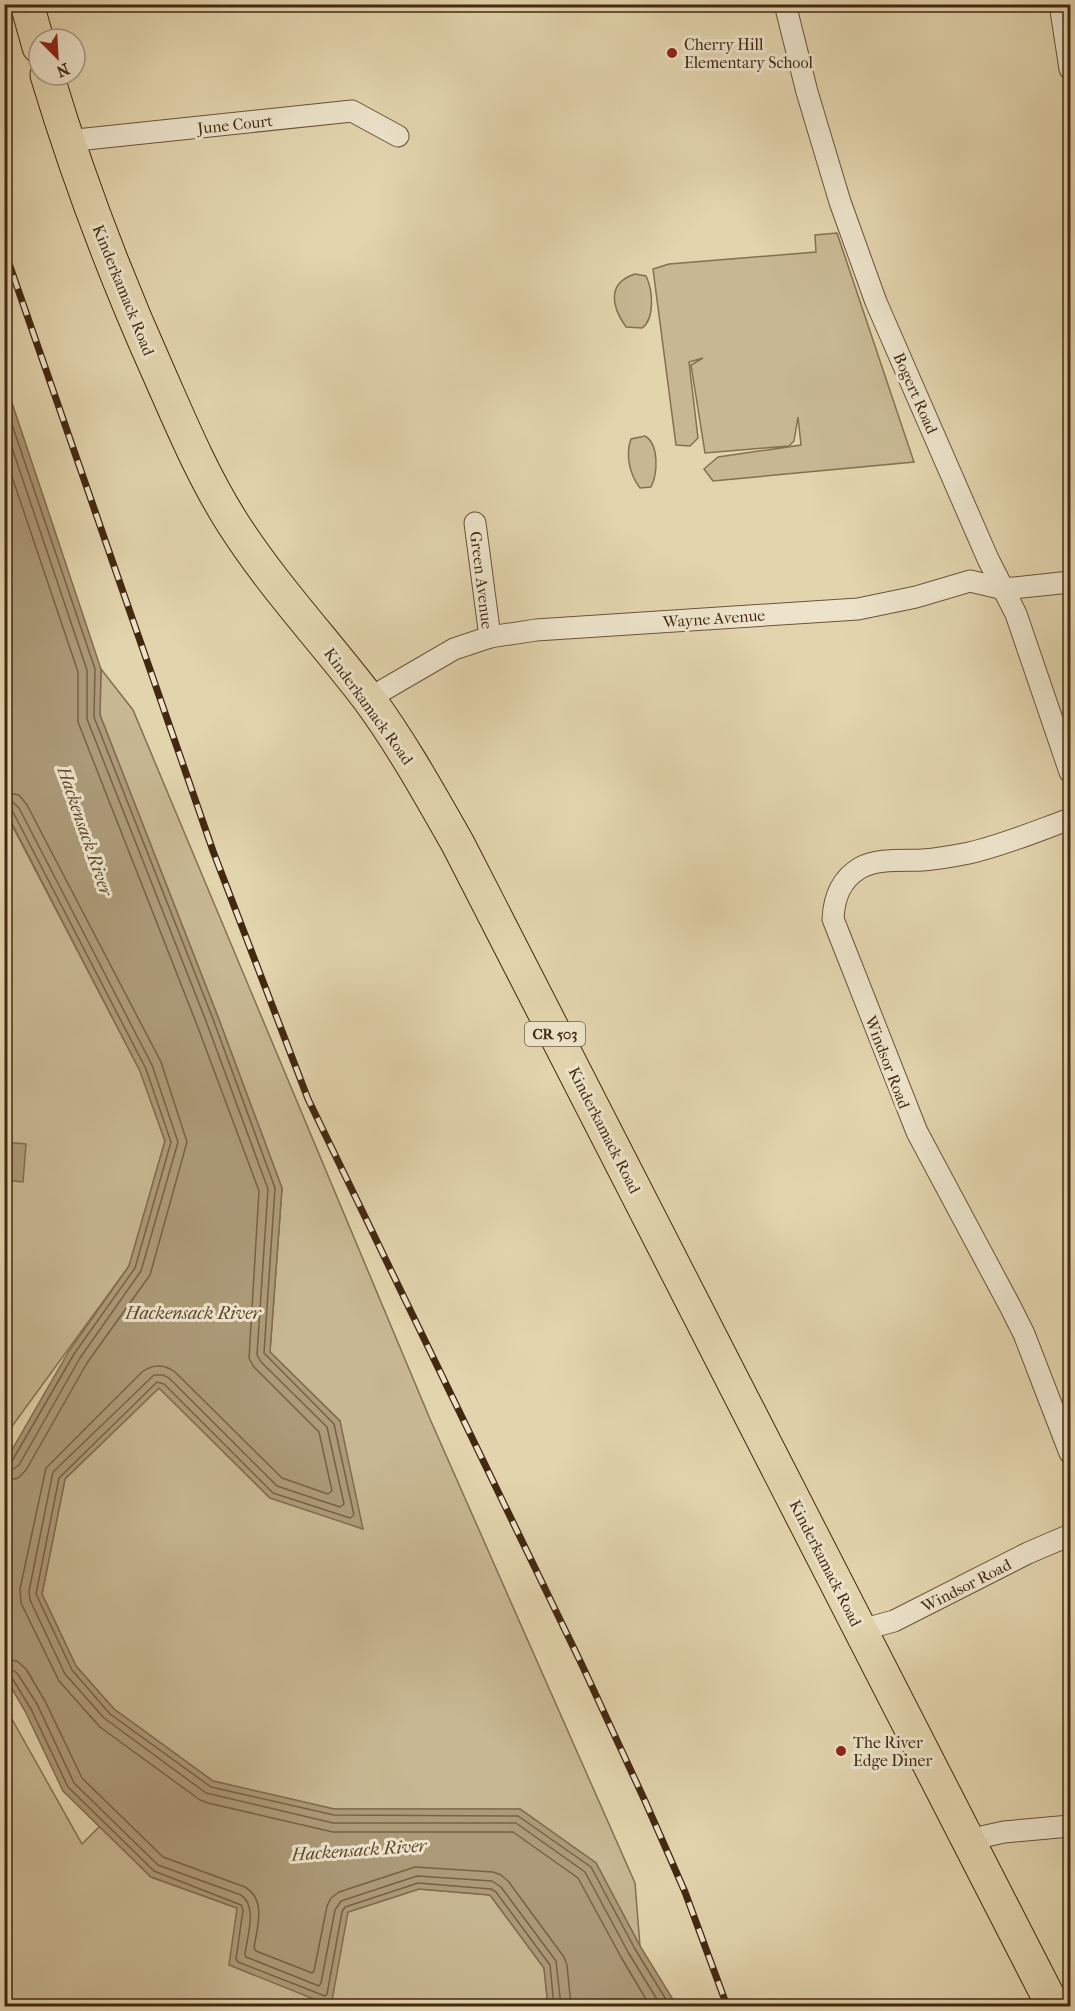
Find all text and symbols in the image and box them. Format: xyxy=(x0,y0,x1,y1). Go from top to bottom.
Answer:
north arrow xyxy=(27,27,87,87)
place label: Cherry Hill Elementary School xyxy=(684,35,813,72)
marker: Cherry Hill Elementary School xyxy=(665,46,679,60)
text: N xyxy=(53,59,72,82)
street label: June Court xyxy=(194,111,274,138)
street label: Kinderkamack Road xyxy=(89,222,159,359)
street label: Bogert Road xyxy=(889,350,942,437)
street label: Green Avenue xyxy=(466,530,497,630)
street label: Wayne Avenue xyxy=(661,605,766,632)
street label: Kinderkamack Road xyxy=(320,644,417,769)
water label: Hackensack River xyxy=(52,763,117,900)
street label: Windsor Road xyxy=(861,1012,914,1112)
road number: CR 503 xyxy=(525,1022,585,1046)
street label: Kinderkamack Road xyxy=(564,1064,645,1197)
water label: Hackensack River xyxy=(125,1303,262,1324)
street label: Kinderkamack Road xyxy=(785,1497,866,1630)
street label: Windsor Road xyxy=(917,1555,1014,1617)
place label: The River Edge Diner xyxy=(853,1733,932,1770)
marker: The River Edge Diner xyxy=(834,1744,848,1758)
water label: Hackensack River xyxy=(290,1835,429,1866)

